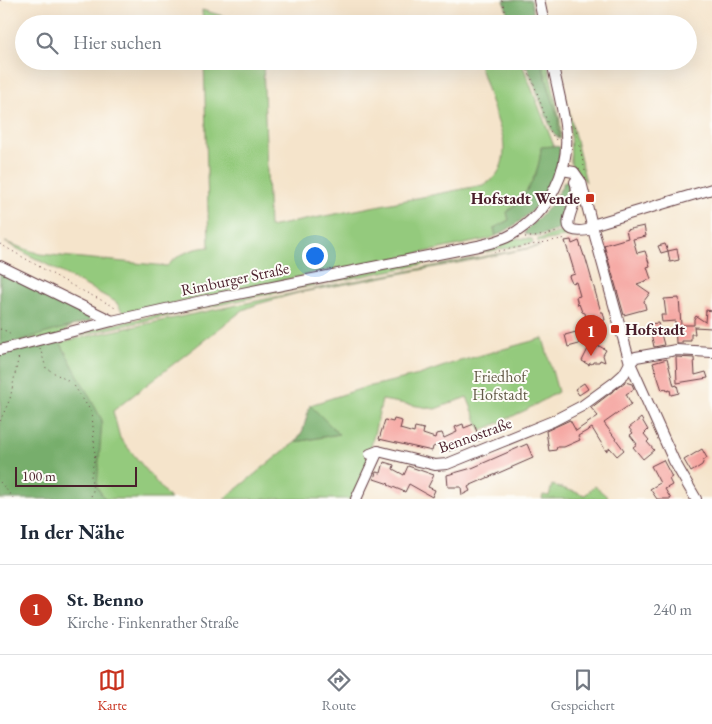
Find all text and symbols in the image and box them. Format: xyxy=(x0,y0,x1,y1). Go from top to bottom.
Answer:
search box xyxy=(15,15,697,70)
icon: search xyxy=(33,29,61,57)
text: Hier suchen xyxy=(73,30,162,55)
place label: Hofstadt Wende xyxy=(471,188,580,209)
marker: Hofstadt Wende xyxy=(584,192,596,204)
your location xyxy=(302,243,328,269)
street label: Rimburger Straße xyxy=(179,257,291,301)
pin: 1 xyxy=(575,315,607,356)
place label: Hofstadt xyxy=(625,319,685,340)
marker: Hofstadt xyxy=(609,323,621,335)
park label: Friedhof Hofstadt xyxy=(472,366,528,405)
street label: Bennostraße xyxy=(435,412,515,458)
scale bar xyxy=(15,464,138,487)
text: 100 m xyxy=(22,467,56,485)
text: In der Nähe xyxy=(20,518,125,545)
text: St. Benno xyxy=(67,587,144,612)
text: 1 xyxy=(32,599,40,620)
text: 240 m xyxy=(653,599,692,620)
text: Kirche · Finkenrather Straße xyxy=(67,612,239,633)
tab: Karte xyxy=(97,666,127,714)
tab: Route xyxy=(322,666,356,714)
tab: Gespeichert xyxy=(551,666,615,714)

